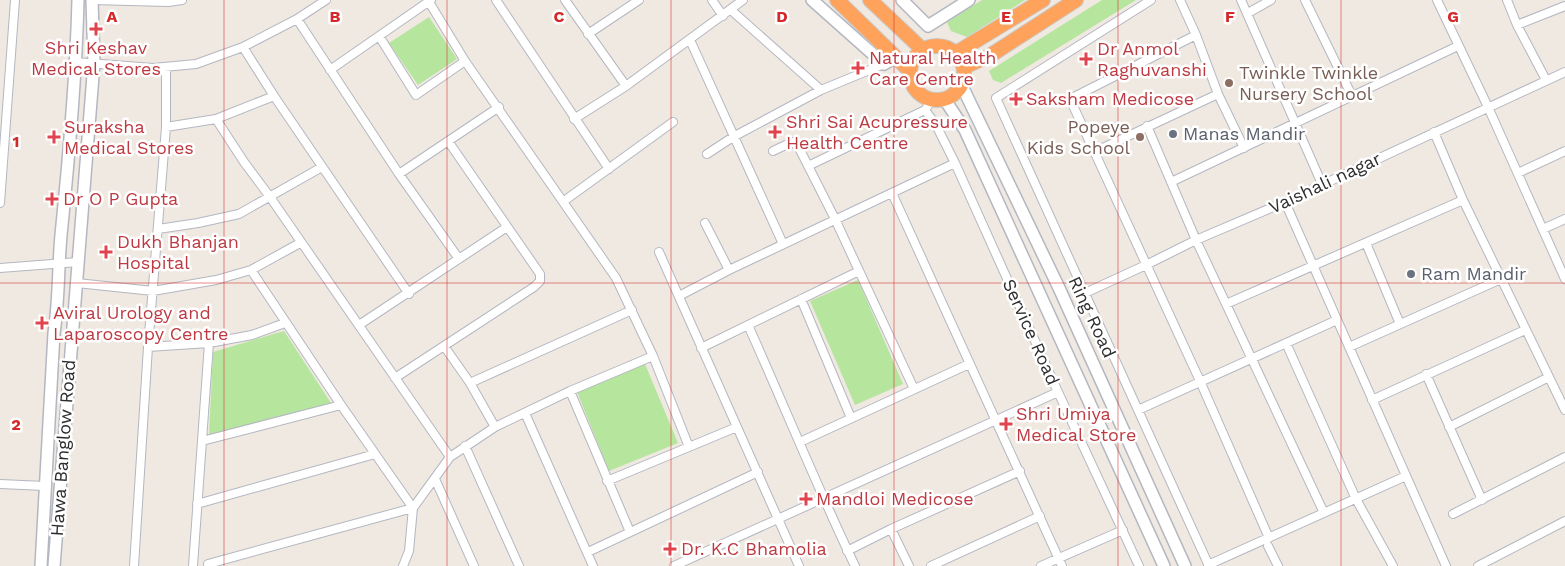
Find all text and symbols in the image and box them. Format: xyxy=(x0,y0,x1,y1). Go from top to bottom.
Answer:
text: A xyxy=(107,7,118,26)
text: B xyxy=(330,7,341,26)
text: C xyxy=(554,7,565,26)
text: D xyxy=(776,7,788,26)
text: E xyxy=(1001,7,1011,26)
text: F xyxy=(1225,7,1235,26)
text: G xyxy=(1447,7,1459,26)
marker: Shri Keshav Medical Stores xyxy=(90,23,102,35)
place label: Shri Keshav Medical Stores xyxy=(31,37,161,79)
place label: Dr Anmol Raghuvanshi xyxy=(1097,38,1207,80)
place label: Natural Health Care Centre xyxy=(869,47,996,89)
marker: Dr Anmol Raghuvanshi xyxy=(1079,52,1093,66)
marker: Natural Health Care Centre xyxy=(851,61,865,75)
place label: Twinkle Twinkle Nursery School xyxy=(1239,62,1378,104)
marker: Twinkle Twinkle Nursery School xyxy=(1223,77,1235,89)
place label: Saksham Medicose xyxy=(1026,88,1194,109)
marker: Saksham Medicose xyxy=(1010,93,1022,105)
place label: Shri Sai Acupressure Health Centre xyxy=(786,111,968,153)
place label: Suraksha Medical Stores xyxy=(64,116,194,158)
place label: Popeye Kids School xyxy=(1027,116,1130,158)
place label: Manas Mandir xyxy=(1183,123,1305,144)
marker: Shri Sai Acupressure Health Centre xyxy=(768,125,782,139)
marker: Manas Mandir xyxy=(1167,128,1179,140)
marker: Suraksha Medical Stores xyxy=(48,131,60,143)
marker: Popeye Kids School xyxy=(1134,131,1146,143)
text: 1 xyxy=(13,132,19,151)
street label: Vaishali nagar xyxy=(1265,147,1384,218)
place label: Dr O P Gupta xyxy=(63,188,178,209)
marker: Dr O P Gupta xyxy=(45,192,59,206)
place label: Dukh Bhanjan Hospital xyxy=(117,231,239,273)
marker: Dukh Bhanjan Hospital xyxy=(99,245,113,259)
place label: Ram Mandir xyxy=(1421,263,1526,284)
marker: Ram Mandir xyxy=(1405,268,1417,280)
street label: Ring Road xyxy=(1064,273,1120,361)
street label: Service Road xyxy=(999,275,1064,388)
place label: Aviral Urology and Laparoscopy Centre xyxy=(53,302,228,344)
marker: Aviral Urology and Laparoscopy Centre xyxy=(35,316,49,330)
street label: Hawa Banglow Road xyxy=(46,359,79,537)
place label: Shri Umiya Medical Store xyxy=(1016,403,1136,445)
text: 2 xyxy=(11,415,21,434)
marker: Shri Umiya Medical Store xyxy=(1000,418,1012,430)
place label: Mandloi Medicose xyxy=(816,488,974,509)
marker: Mandloi Medicose xyxy=(800,493,812,505)
place label: Dr. K.C Bhamolia xyxy=(681,538,827,559)
marker: Dr. K.C Bhamolia xyxy=(663,542,677,556)

